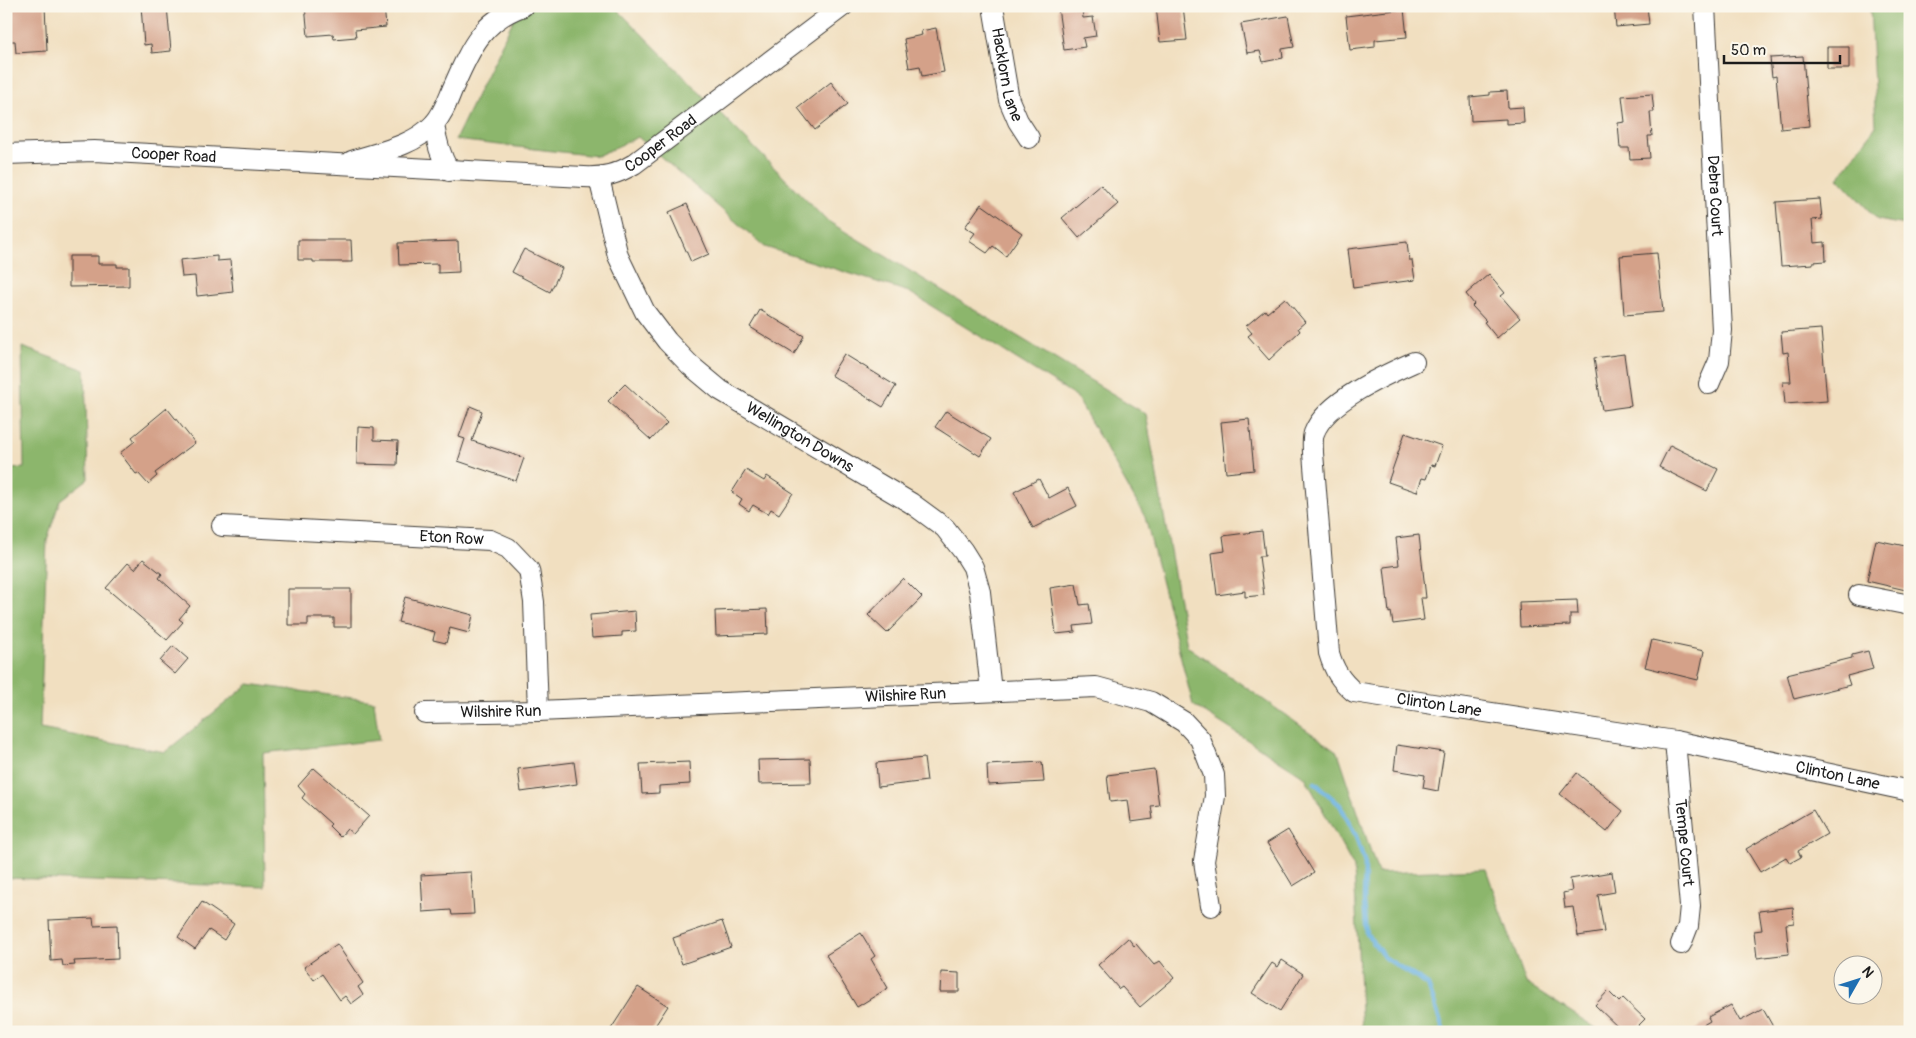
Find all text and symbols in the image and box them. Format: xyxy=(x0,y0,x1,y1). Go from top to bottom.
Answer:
street label: Hacklorn Lane xyxy=(987,26,1027,125)
scale bar xyxy=(1724,32,1840,64)
text: 50 m xyxy=(1731,41,1766,60)
street label: Cooper Road xyxy=(621,110,701,177)
street label: Cooper Road xyxy=(131,143,217,167)
street label: Debra Court xyxy=(1703,155,1727,237)
street label: Wellington Downs xyxy=(742,398,857,477)
street label: Eton Row xyxy=(419,526,484,550)
street label: Wilshire Run xyxy=(865,683,947,707)
street label: Clinton Lane xyxy=(1395,689,1483,721)
street label: Wilshire Run xyxy=(460,701,542,722)
street label: Clinton Lane xyxy=(1794,757,1882,794)
street label: Tempe Court xyxy=(1670,798,1698,888)
north arrow xyxy=(1834,956,1884,1006)
text: N xyxy=(1858,963,1877,981)

